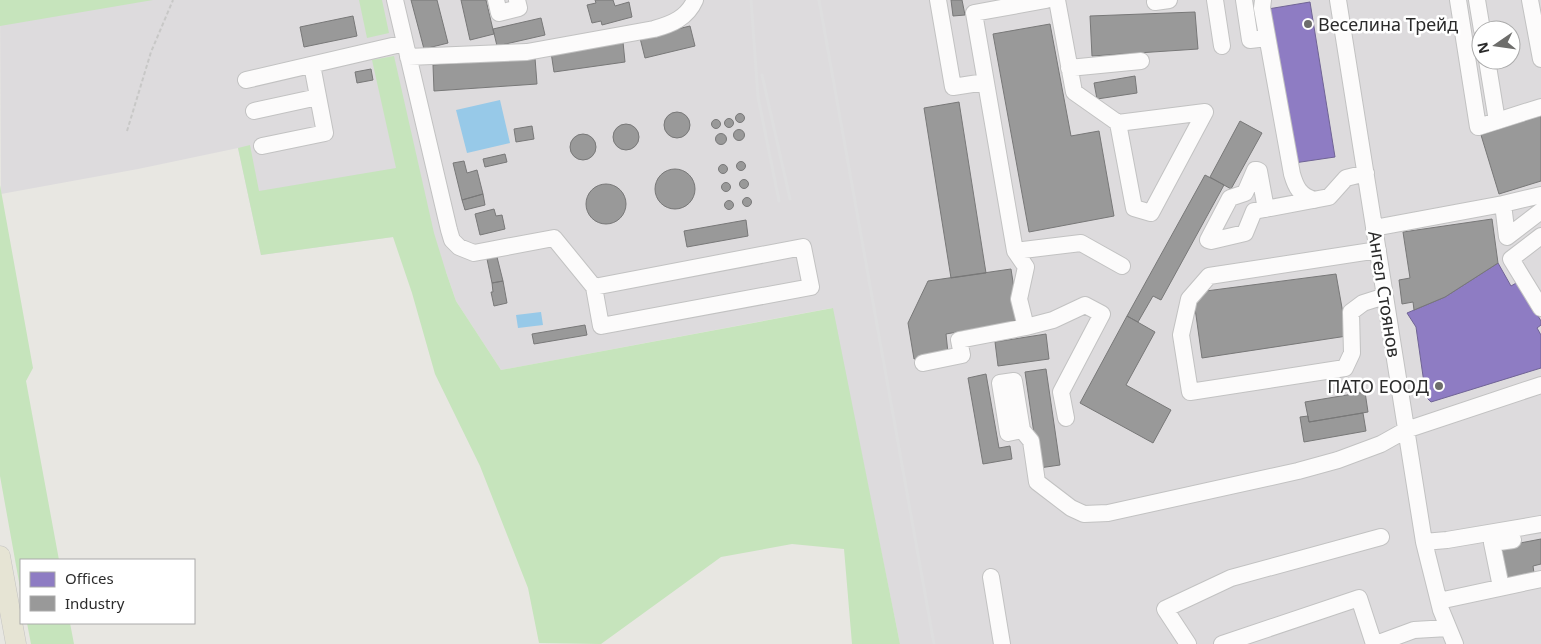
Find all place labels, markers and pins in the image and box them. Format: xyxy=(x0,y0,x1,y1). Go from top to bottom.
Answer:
place label: Веселина Трейд xyxy=(1318,12,1458,36)
marker: Веселина Трейд xyxy=(1302,18,1314,30)
place label: ПАТО ЕООД xyxy=(1327,374,1429,398)
marker: ПАТО ЕООД xyxy=(1433,380,1445,392)

